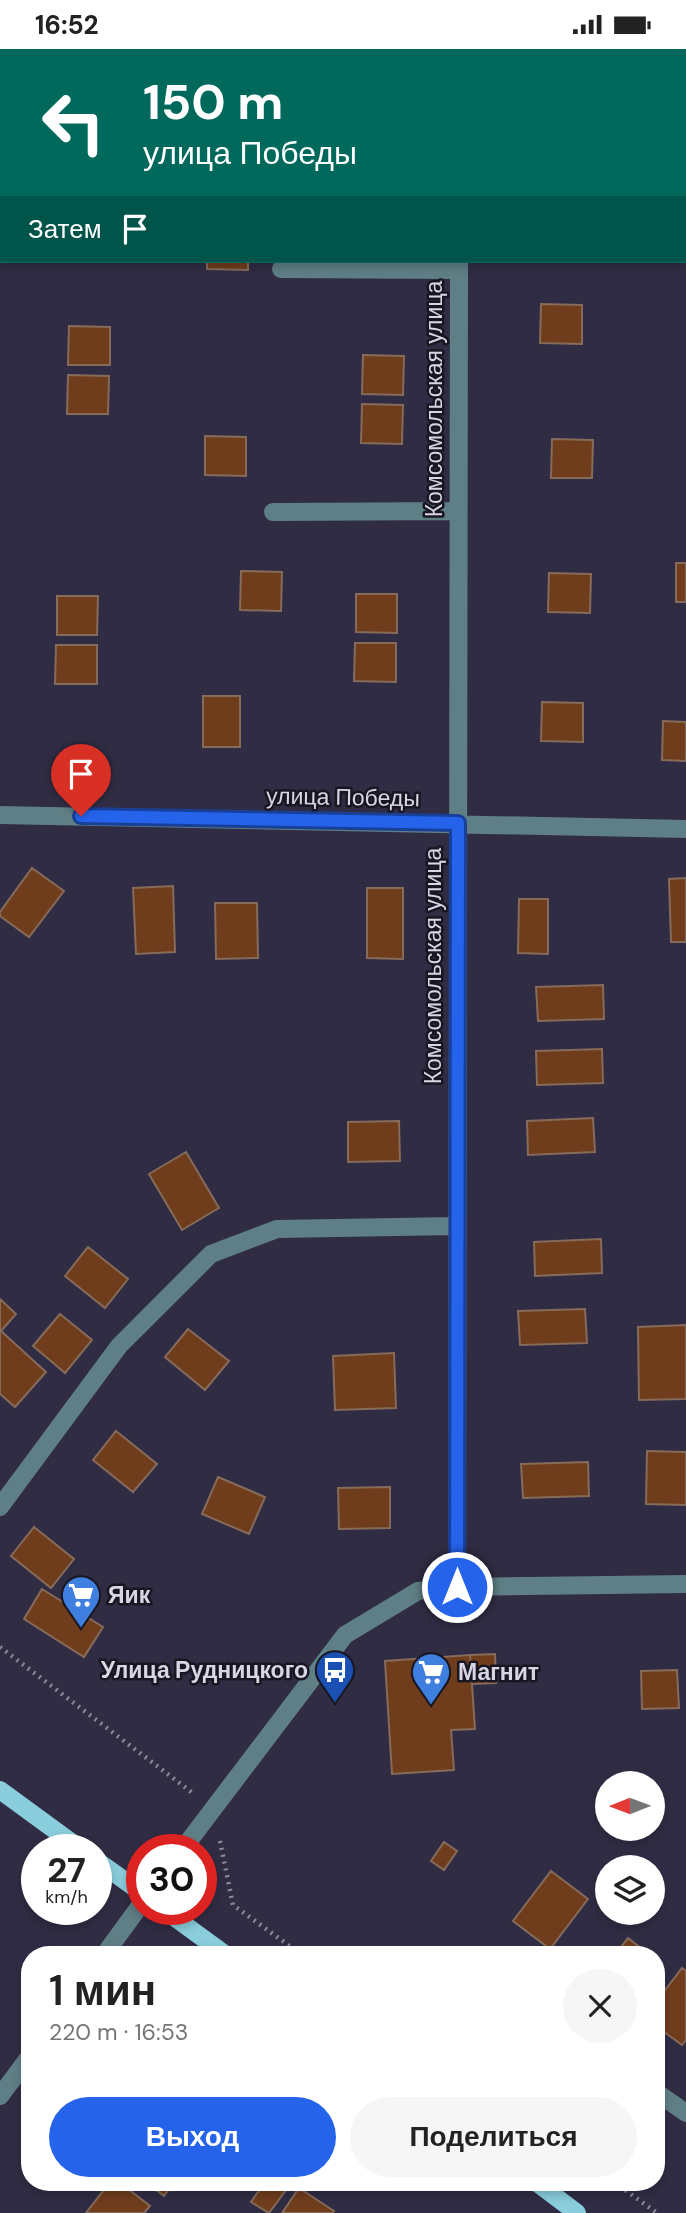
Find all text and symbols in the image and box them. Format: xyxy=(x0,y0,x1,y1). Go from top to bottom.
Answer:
text: 16:52 xyxy=(35,8,99,42)
text: 150 m xyxy=(143,70,283,134)
icon: left xyxy=(28,77,119,168)
text: улица Победы xyxy=(143,132,357,174)
icon: arrive xyxy=(116,210,154,248)
text: Затем xyxy=(28,212,102,246)
street label: Комсомольская улица xyxy=(419,280,449,517)
pin xyxy=(51,744,111,816)
icon: arrive xyxy=(62,755,100,793)
street label: улица Победы xyxy=(266,781,420,813)
street label: Комсомольская улица xyxy=(418,847,448,1084)
position arrow xyxy=(420,1550,494,1624)
supermarket icon: Яик xyxy=(60,1574,102,1629)
place label: Яик xyxy=(108,1580,151,1610)
bus stop icon: Улица Рудницкого xyxy=(314,1649,356,1704)
supermarket icon: Магнит xyxy=(410,1651,452,1706)
place label: Улица Рудницкого xyxy=(101,1655,308,1685)
place label: Магнит xyxy=(458,1657,539,1687)
north arrow xyxy=(595,1771,665,1841)
map controls xyxy=(595,1771,665,1925)
speed limit sign: 30 xyxy=(126,1834,217,1925)
text: 27 xyxy=(47,1847,86,1893)
button: layers xyxy=(595,1855,665,1925)
text: km/h xyxy=(45,1885,88,1909)
text: 1 мин xyxy=(49,1963,156,2018)
button: close xyxy=(563,1969,637,2043)
text: 220 m · 16:53 xyxy=(49,2017,188,2047)
button: Выход xyxy=(49,2097,336,2177)
button: Поделиться xyxy=(350,2097,637,2177)

